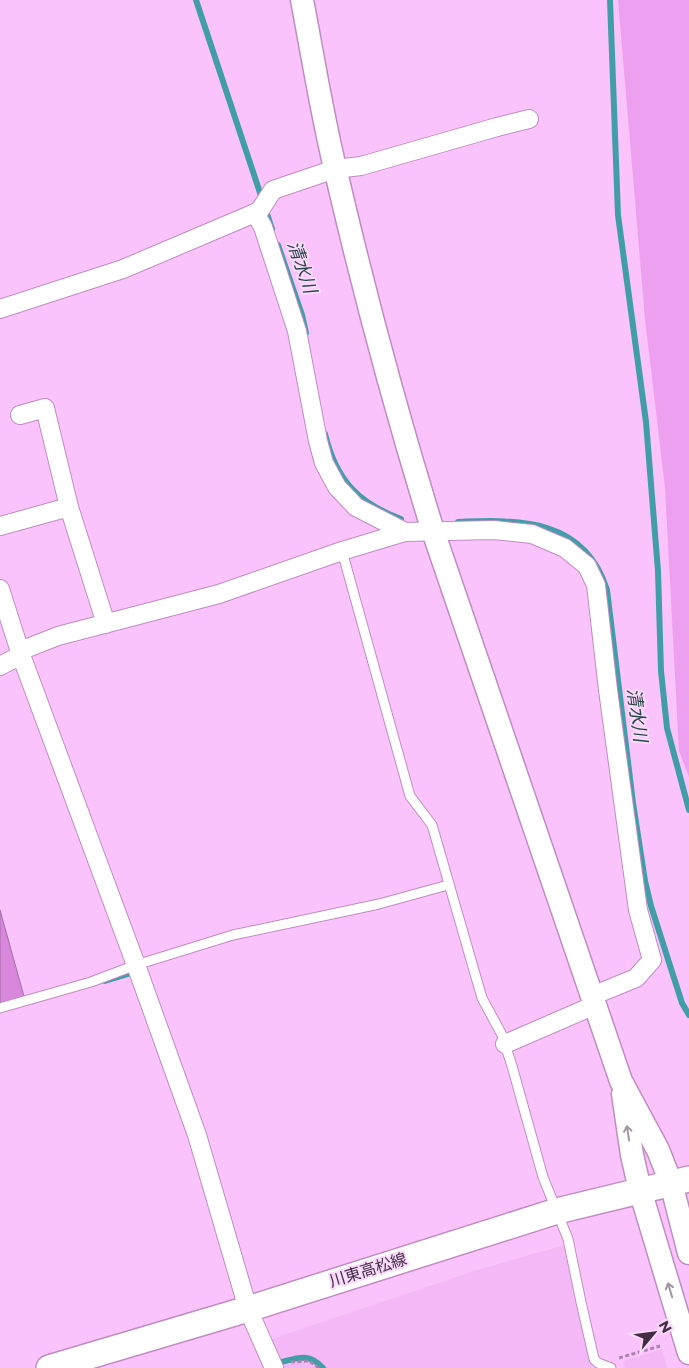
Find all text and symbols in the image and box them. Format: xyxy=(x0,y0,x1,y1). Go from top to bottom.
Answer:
water label: 清水川 xyxy=(283,238,322,298)
water label: 清水川 xyxy=(622,687,652,745)
one-way arrow xyxy=(623,1125,633,1141)
street label: 川東高松線 xyxy=(327,1249,409,1291)
one-way arrow xyxy=(664,1282,674,1298)
north arrow xyxy=(629,1308,679,1358)
text: N xyxy=(655,1317,676,1336)

